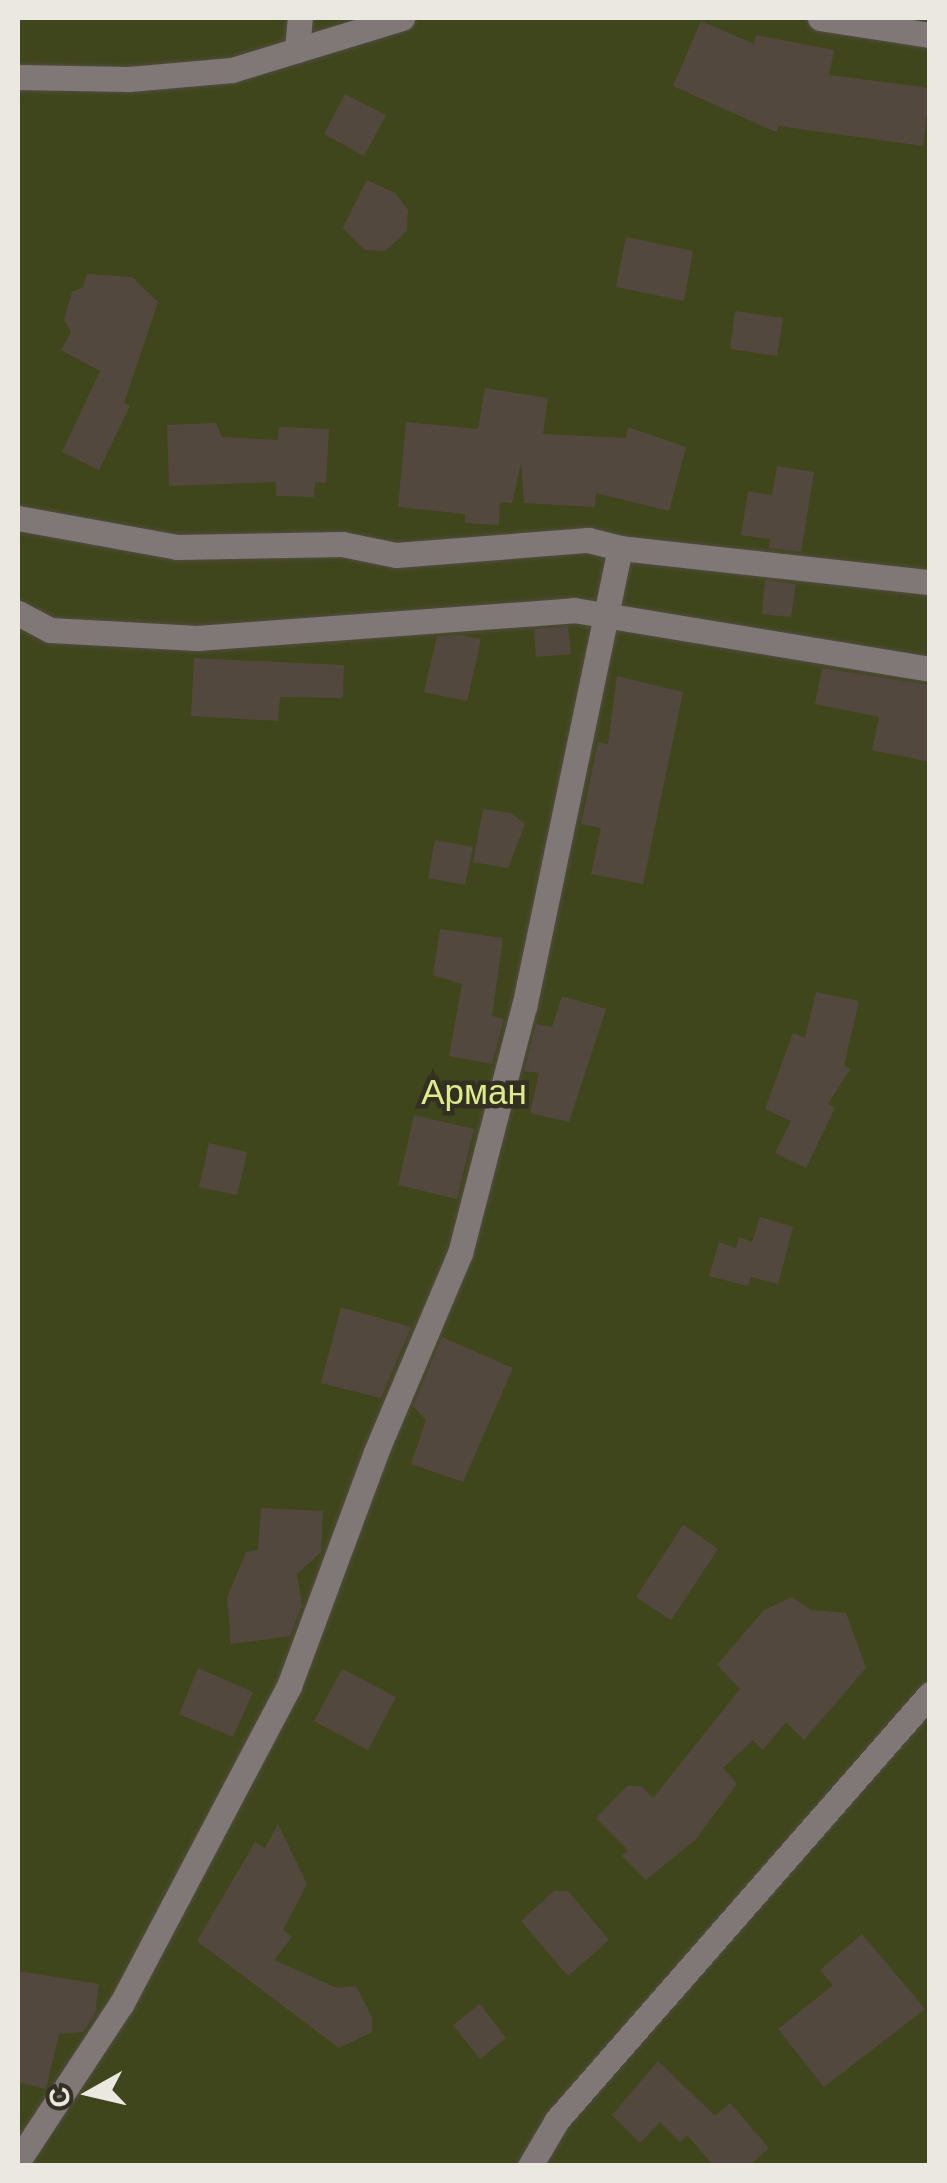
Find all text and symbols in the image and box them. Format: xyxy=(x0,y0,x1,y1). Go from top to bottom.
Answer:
park label: Арман xyxy=(421,1071,527,1113)
north arrow xyxy=(40,2043,140,2143)
text: С xyxy=(40,2085,80,2110)

